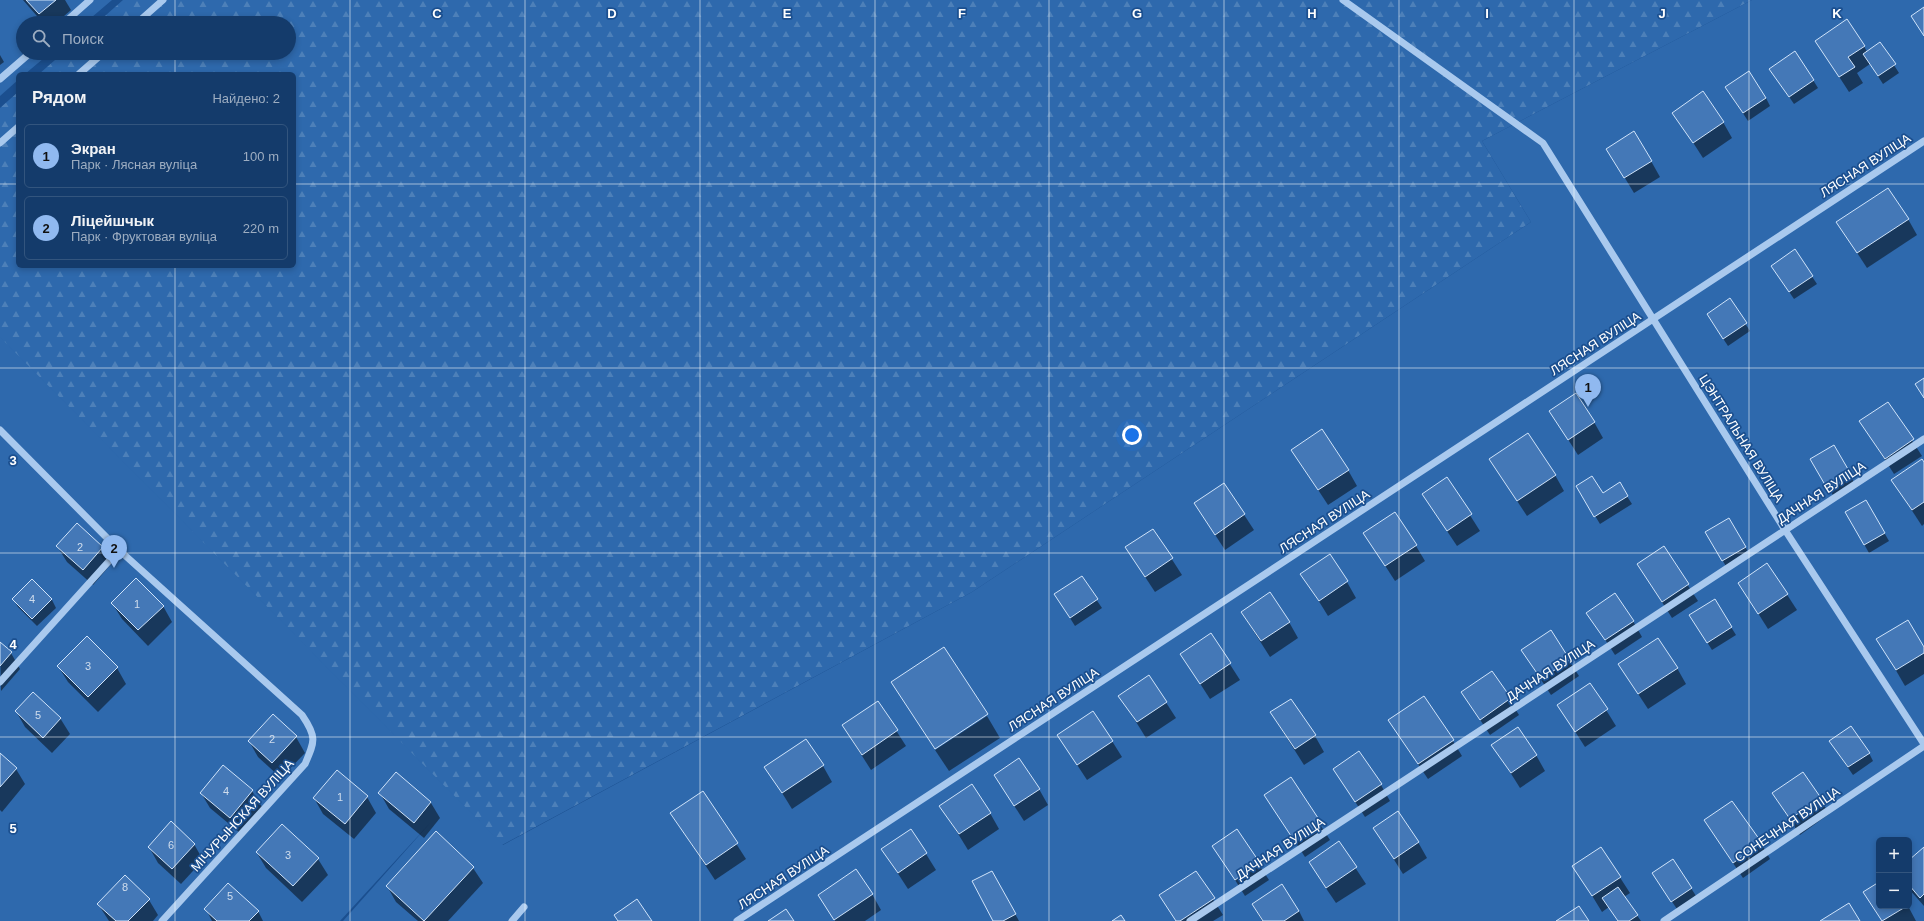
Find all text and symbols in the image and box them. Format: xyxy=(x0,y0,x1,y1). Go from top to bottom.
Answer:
text: C xyxy=(432,6,442,21)
text: D xyxy=(607,6,617,21)
text: E xyxy=(783,6,792,21)
text: F xyxy=(958,6,966,21)
text: G xyxy=(1132,6,1142,21)
text: H xyxy=(1307,6,1317,21)
text: I xyxy=(1485,6,1489,21)
text: J xyxy=(1658,6,1666,21)
text: K xyxy=(1832,6,1842,21)
search box xyxy=(16,16,296,60)
icon: search xyxy=(30,27,52,49)
text: Поиск xyxy=(62,30,104,47)
text: Рядом xyxy=(32,88,87,107)
text: Найдено: 2 xyxy=(212,91,280,106)
street label: ЛЯСНАЯ ВУЛІЦА xyxy=(1817,130,1914,200)
text: Экран xyxy=(71,140,116,157)
text: 1 xyxy=(42,149,50,164)
text: 100 m xyxy=(243,149,279,164)
text: Парк · Лясная вуліца xyxy=(71,157,197,172)
text: Ліцейшчык xyxy=(71,212,154,229)
text: 2 xyxy=(42,221,50,236)
text: 220 m xyxy=(243,221,279,236)
text: Парк · Фруктовая вуліца xyxy=(71,229,217,244)
street label: ЛЯСНАЯ ВУЛІЦА xyxy=(1547,308,1644,378)
street label: ЦЭНТРАЛЬНАЯ ВУЛІЦА xyxy=(1696,372,1787,505)
pin: 1 xyxy=(1575,374,1601,407)
your location xyxy=(1122,425,1142,445)
text: 3 xyxy=(9,453,17,468)
street label: ДАЧНАЯ ВУЛІЦА xyxy=(1774,458,1869,527)
street label: ЛЯСНАЯ ВУЛІЦА xyxy=(1276,486,1373,556)
pin: 2 xyxy=(101,535,127,568)
house number: 2 xyxy=(77,541,83,553)
house number: 4 xyxy=(29,593,35,605)
house number: 1 xyxy=(134,598,140,610)
street label: ДАЧНАЯ ВУЛІЦА xyxy=(1503,636,1598,705)
text: 4 xyxy=(9,637,17,652)
house number: 3 xyxy=(85,660,91,672)
street label: ЛЯСНАЯ ВУЛІЦА xyxy=(1005,664,1102,734)
house number: 5 xyxy=(35,709,41,721)
house number: 2 xyxy=(269,733,275,745)
street label: МІЧУРЫНСКАЯ ВУЛІЦА xyxy=(188,756,297,875)
street label: СОНЕЧНАЯ ВУЛІЦА xyxy=(1732,783,1843,865)
house number: 4 xyxy=(223,785,229,797)
house number: 1 xyxy=(337,791,343,803)
street label: ДАЧНАЯ ВУЛІЦА xyxy=(1233,814,1328,883)
text: 5 xyxy=(9,821,17,836)
map controls xyxy=(1876,837,1912,909)
button: + xyxy=(1876,837,1912,873)
house number: 6 xyxy=(168,839,174,851)
street label: ЛЯСНАЯ ВУЛІЦА xyxy=(735,842,832,912)
house number: 3 xyxy=(285,849,291,861)
button: − xyxy=(1876,873,1912,909)
house number: 8 xyxy=(122,881,128,893)
house number: 5 xyxy=(227,890,233,902)

